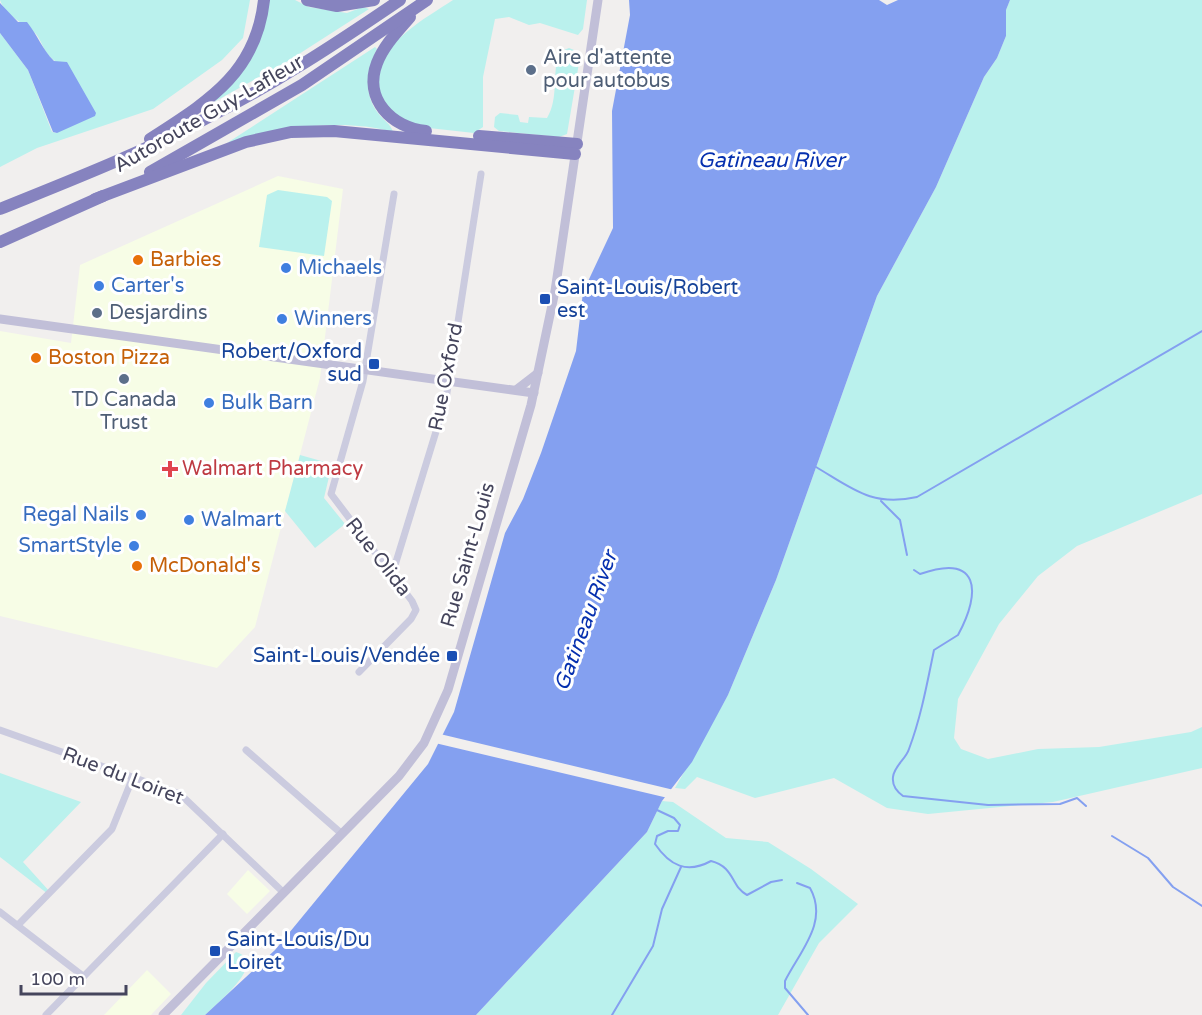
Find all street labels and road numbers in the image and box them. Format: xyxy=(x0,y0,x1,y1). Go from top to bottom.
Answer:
street label: Autoroute Guy-Lafleur xyxy=(110,50,308,178)
street label: Rue Oxford xyxy=(424,321,468,433)
street label: Rue Saint-Louis xyxy=(436,480,500,630)
street label: Rue Olida xyxy=(340,513,416,601)
street label: Rue du Loiret xyxy=(59,742,187,810)

